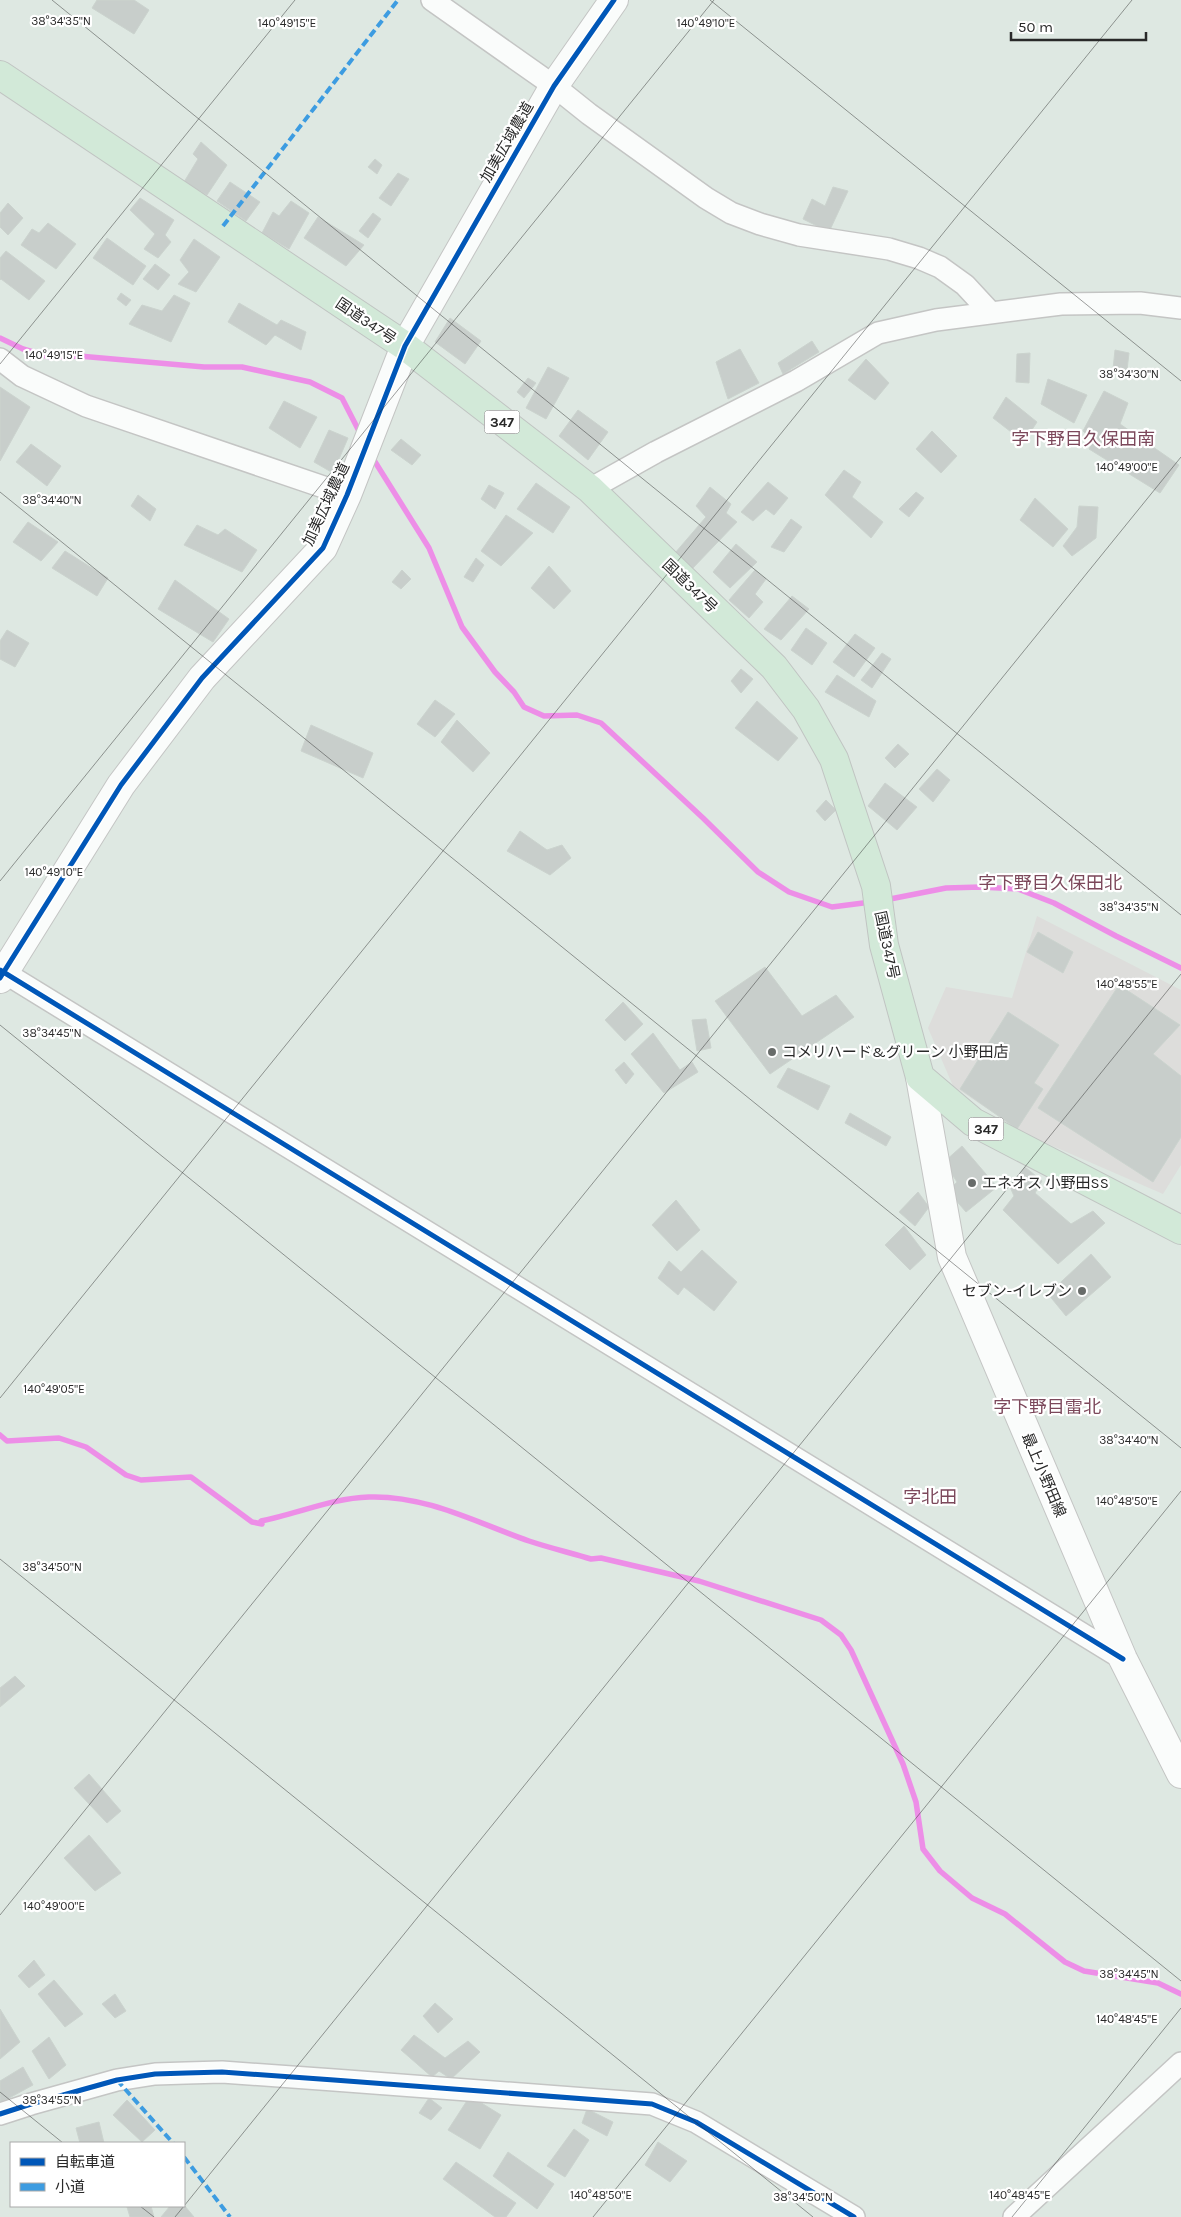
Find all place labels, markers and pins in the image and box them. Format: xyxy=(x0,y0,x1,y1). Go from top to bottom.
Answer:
place label: コメリハード&グリーン 小野田店 xyxy=(782,1043,1009,1061)
marker: コメリハード&グリーン 小野田店 xyxy=(766,1046,778,1058)
place label: エネオス 小野田SS xyxy=(982,1174,1109,1192)
marker: エネオス 小野田SS xyxy=(966,1177,978,1189)
place label: セブン-イレブン xyxy=(962,1282,1072,1300)
marker: セブン-イレブン xyxy=(1076,1285,1088,1297)

